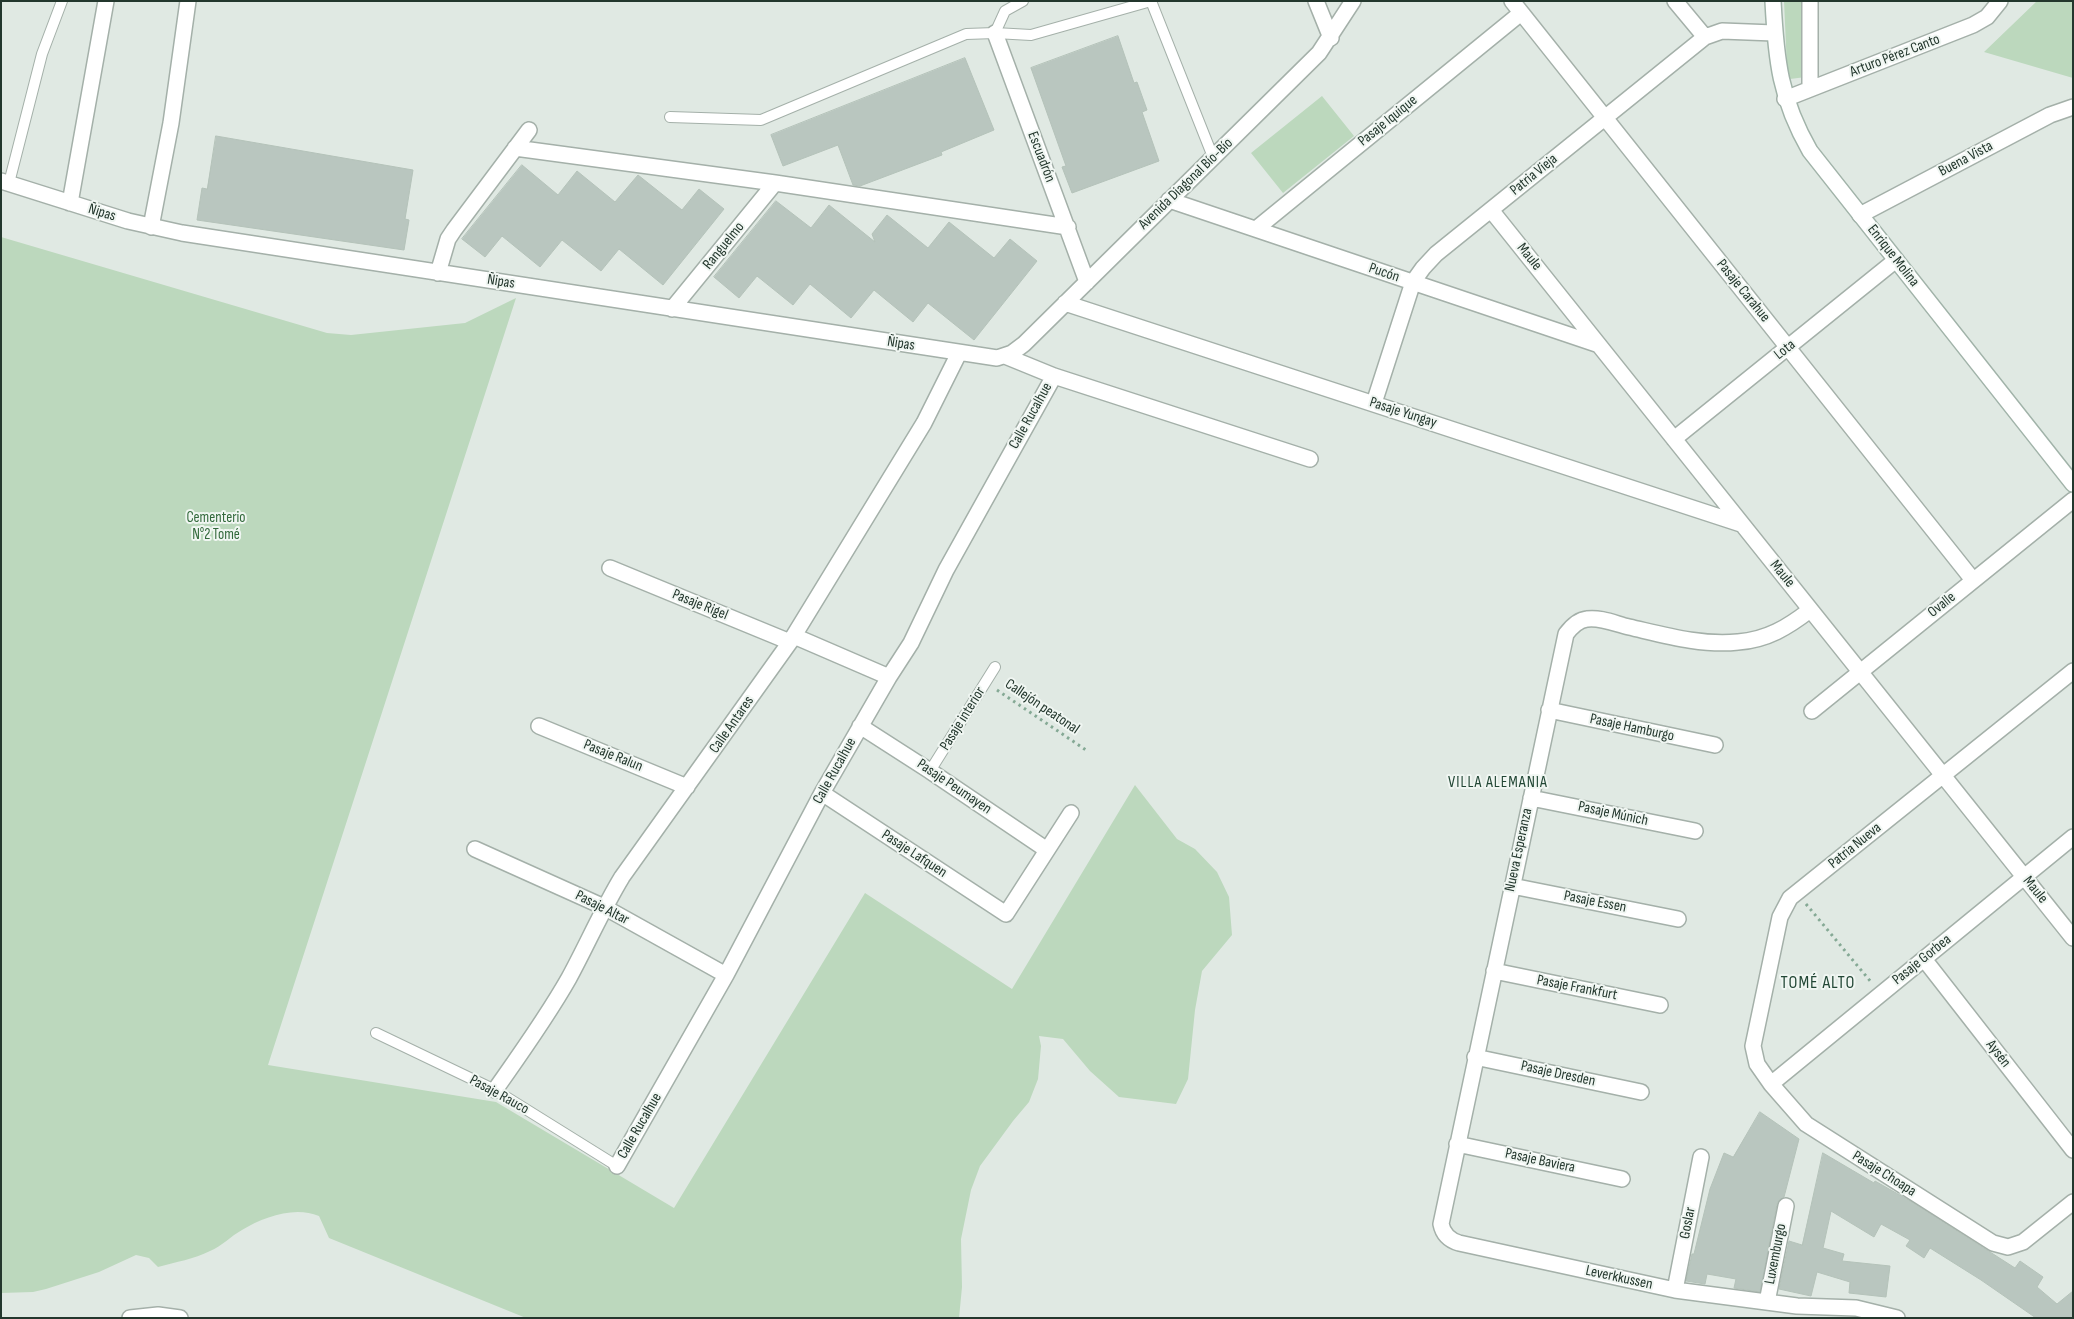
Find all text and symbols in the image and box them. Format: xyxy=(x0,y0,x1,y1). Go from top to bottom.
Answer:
street label: Arturo Pérez Canto xyxy=(1847,31,1943,81)
street label: Pasaje Iquique xyxy=(1355,92,1421,150)
street label: Escuadrón xyxy=(1023,129,1059,185)
street label: Avenida Diagonal Bío-Bío xyxy=(1135,134,1237,234)
street label: Buena Vista xyxy=(1936,137,1996,181)
street label: Patria Vieja xyxy=(1507,150,1561,200)
street label: Ñipas xyxy=(86,200,118,226)
street label: Ranguelmo xyxy=(699,219,749,273)
street label: Enrique Molina xyxy=(1863,221,1923,291)
street label: Maule xyxy=(1513,240,1545,274)
street label: Pasaje Carahue xyxy=(1712,256,1774,326)
street label: Pucón xyxy=(1366,259,1402,287)
street label: Ñipas xyxy=(486,271,516,293)
street label: Ñipas xyxy=(886,333,916,355)
street label: Lota xyxy=(1771,336,1799,364)
street label: Calle Rucalhue xyxy=(1005,380,1057,452)
street label: Pasaje Yungay xyxy=(1367,394,1439,432)
park label: Cementerio N°2 Tomé xyxy=(186,509,246,544)
street label: Maule xyxy=(1766,557,1798,591)
street label: Pasaje Rigel xyxy=(669,586,731,624)
street label: Ovalle xyxy=(1925,588,1959,622)
street label: Callejón peatonal xyxy=(1001,676,1083,738)
street label: Pasaje interior xyxy=(936,684,990,754)
street label: Calle Antares xyxy=(706,693,758,757)
street label: Pasaje Hamburgo xyxy=(1588,710,1676,746)
street label: Calle Rucalhue xyxy=(809,735,861,807)
street label: Pasaje Ralun xyxy=(581,736,645,776)
street label: Pasaje Peumayen xyxy=(913,755,995,819)
district label: VILLA ALEMANIA xyxy=(1446,773,1550,793)
street label: Pasaje Múnich xyxy=(1576,798,1650,830)
street label: Nueva Esperanza xyxy=(1501,807,1537,893)
street label: Patria Nueva xyxy=(1825,819,1885,873)
street label: Pasaje Lafquen xyxy=(878,826,950,882)
street label: Maule xyxy=(2019,873,2051,907)
street label: Pasaje Altar xyxy=(572,887,632,929)
street label: Pasaje Essen xyxy=(1562,887,1628,917)
street label: Pasaje Gorbea xyxy=(1889,931,1955,989)
street label: Pasaje Frankfurt xyxy=(1535,971,1619,1005)
district label: TOMÉ ALTO xyxy=(1779,972,1857,994)
street label: Aysén xyxy=(1982,1037,2014,1071)
street label: Pasaje Dresden xyxy=(1519,1057,1597,1091)
street label: Pasaje Rauco xyxy=(466,1071,532,1119)
street label: Calle Rucalhue xyxy=(614,1090,666,1162)
street label: Pasaje Baviera xyxy=(1503,1145,1577,1177)
street label: Pasaje Choapa xyxy=(1849,1147,1919,1201)
street label: Goslar xyxy=(1676,1206,1700,1240)
street label: Luxemburgo xyxy=(1761,1222,1791,1286)
street label: Leverkkussen xyxy=(1584,1262,1654,1294)

